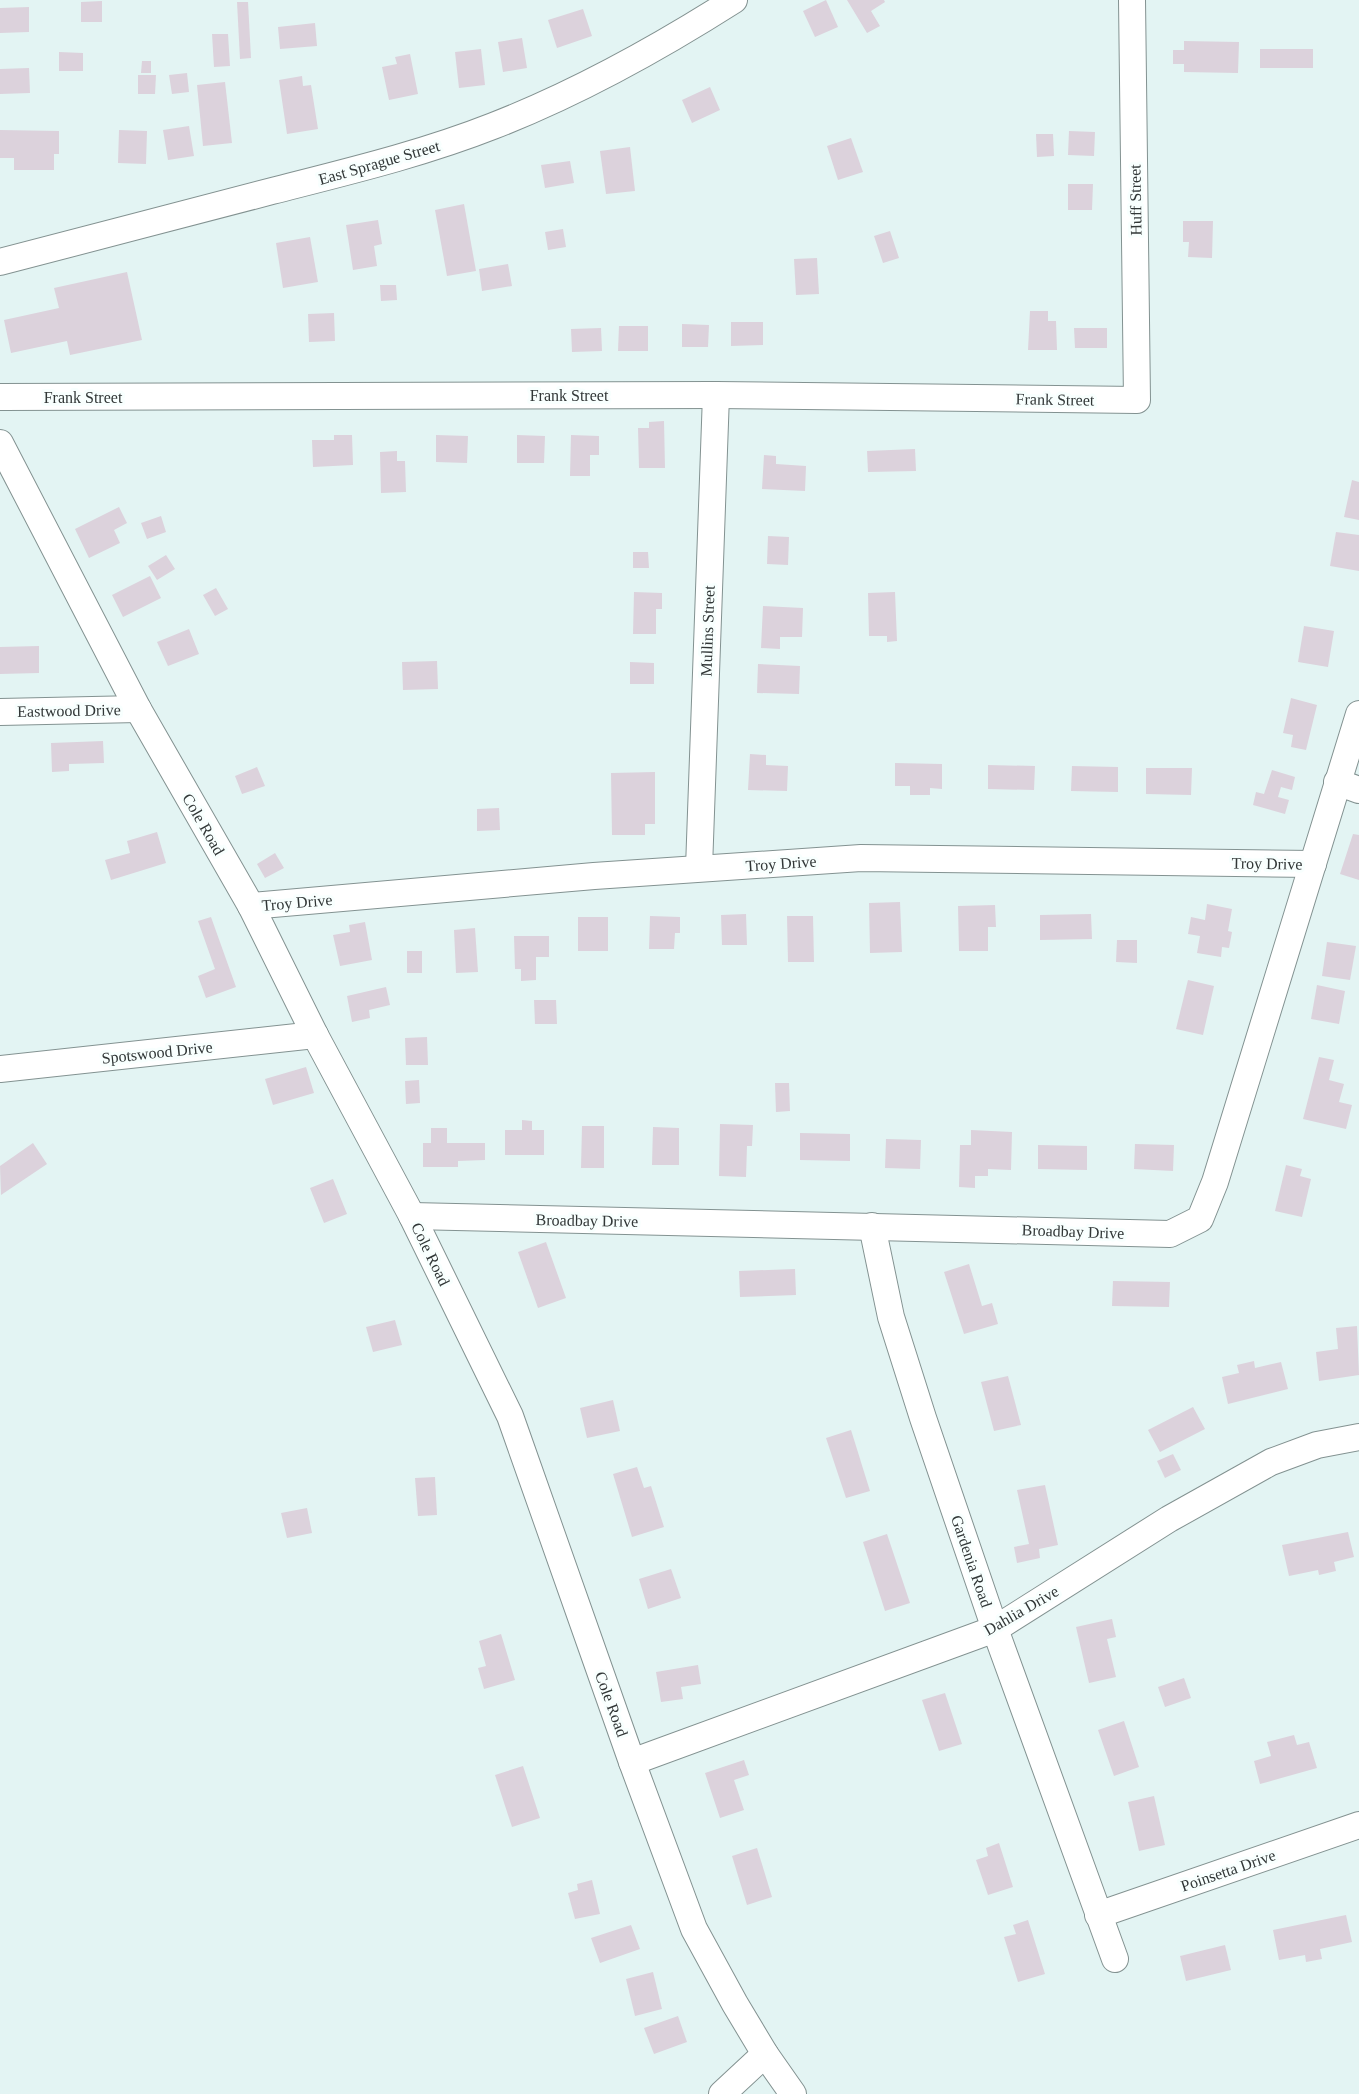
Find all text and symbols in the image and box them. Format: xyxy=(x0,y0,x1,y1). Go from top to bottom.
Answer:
street label: East Sprague Street xyxy=(317,137,443,189)
street label: Huff Street xyxy=(1126,164,1145,236)
street label: Frank Street xyxy=(530,387,609,404)
street label: Frank Street xyxy=(44,389,123,406)
street label: Frank Street xyxy=(1016,390,1095,409)
street label: Mullins Street xyxy=(697,585,718,677)
street label: Eastwood Drive xyxy=(17,701,121,720)
street label: Cole Road xyxy=(179,791,228,858)
street label: Troy Drive xyxy=(745,853,817,875)
street label: Troy Drive xyxy=(1231,854,1303,874)
street label: Troy Drive xyxy=(261,891,333,915)
street label: Spotswood Drive xyxy=(101,1038,214,1068)
street label: Broadbay Drive xyxy=(536,1211,638,1231)
street label: Cole Road xyxy=(408,1220,453,1289)
street label: Broadbay Drive xyxy=(1021,1221,1125,1243)
street label: Gardenia Road xyxy=(948,1513,995,1610)
street label: Dahlia Drive xyxy=(981,1582,1061,1639)
street label: Cole Road xyxy=(592,1669,631,1739)
street label: Poinsetta Drive xyxy=(1179,1846,1278,1895)

